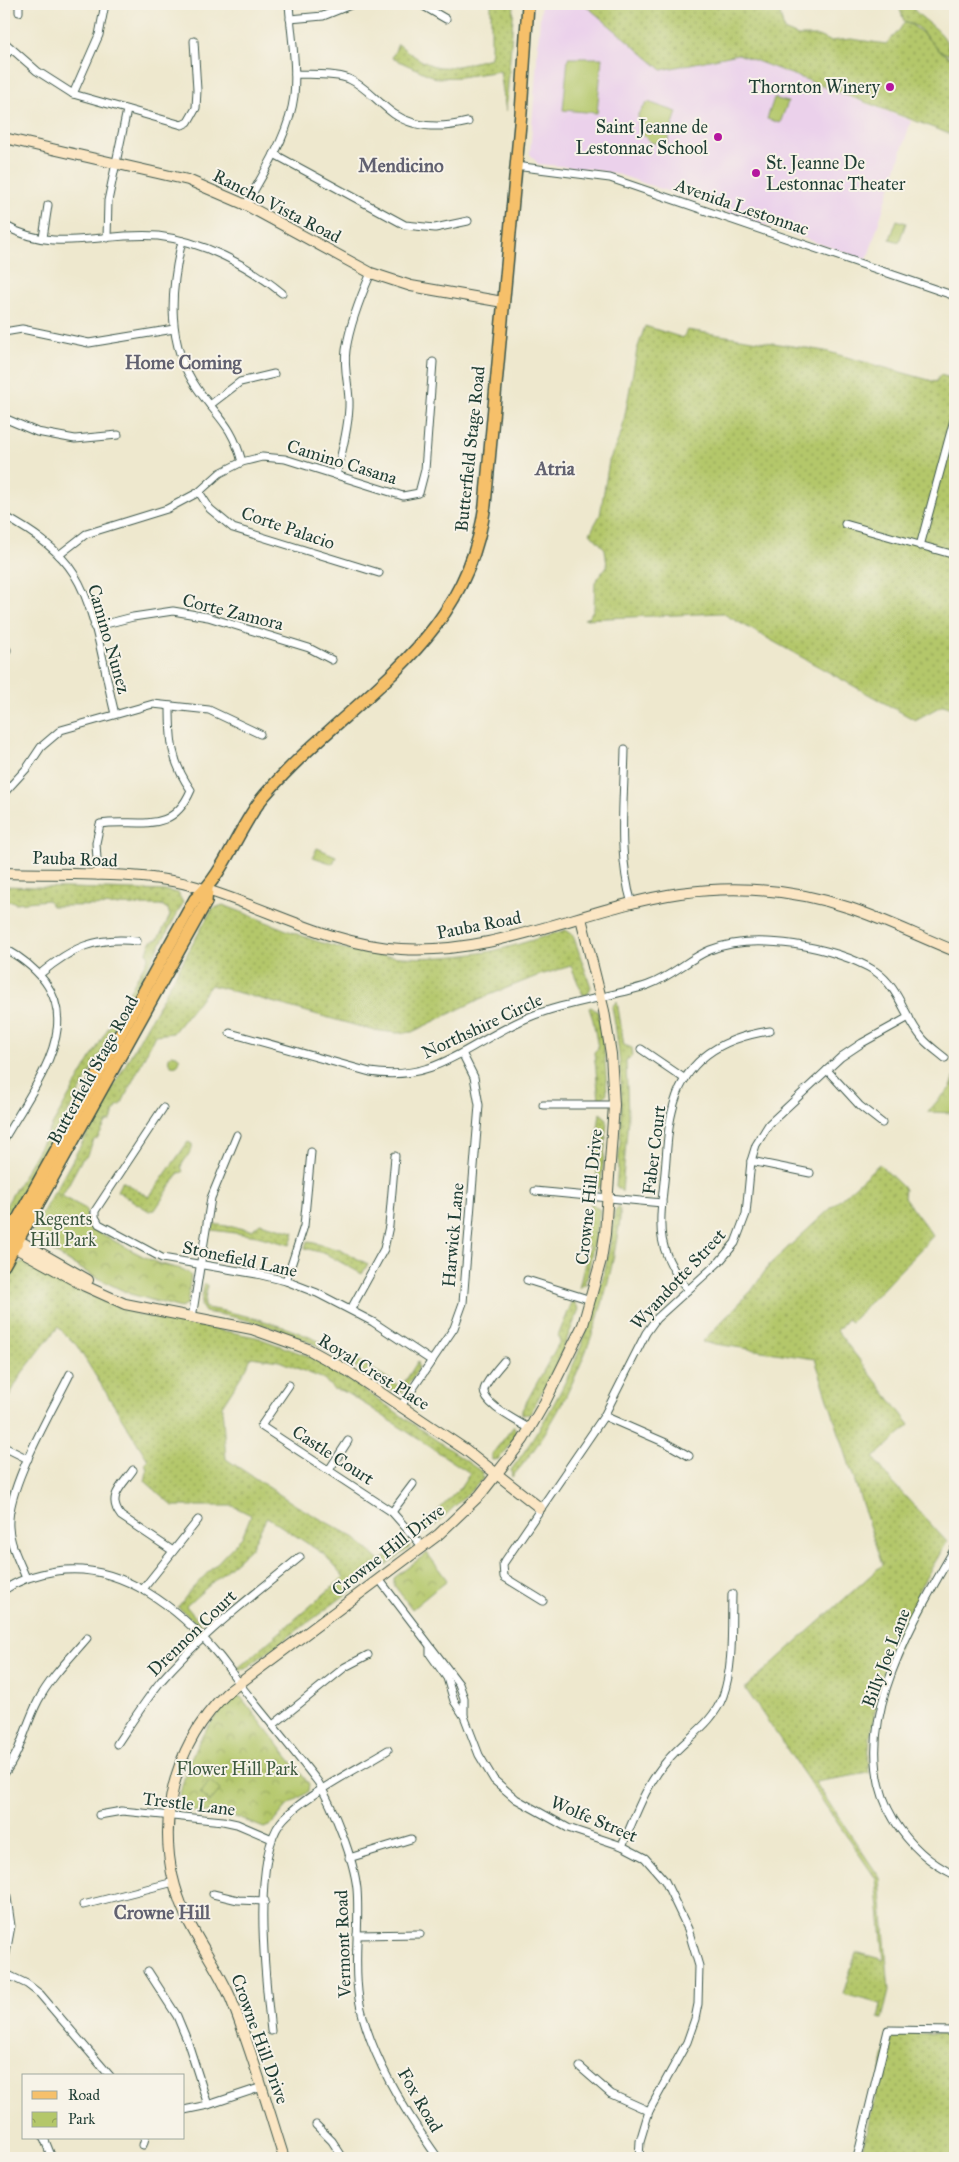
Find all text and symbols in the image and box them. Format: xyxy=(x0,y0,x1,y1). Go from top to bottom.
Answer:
place label: Thornton Winery xyxy=(749,76,881,98)
marker: Thornton Winery xyxy=(884,81,896,93)
place label: Saint Jeanne de Lestonnac School xyxy=(575,116,708,159)
marker: Saint Jeanne de Lestonnac School xyxy=(712,131,724,143)
place label: St. Jeanne De Lestonnac Theater xyxy=(766,152,906,195)
district label: Mendicino xyxy=(358,154,444,177)
street label: Rancho Vista Road xyxy=(209,164,345,248)
marker: St. Jeanne De Lestonnac Theater xyxy=(750,167,762,179)
street label: Avenida Lestonnac xyxy=(671,173,812,240)
district label: Home Coming xyxy=(125,351,242,375)
street label: Butterfield Stage Road xyxy=(450,365,491,533)
street label: Camino Casana xyxy=(284,435,400,489)
district label: Atria xyxy=(533,457,576,480)
street label: Corte Palacio xyxy=(238,502,338,554)
street label: Camino Nunez xyxy=(83,582,135,696)
street label: Corte Zamora xyxy=(180,589,286,635)
street label: Pauba Road xyxy=(32,847,118,871)
street label: Pauba Road xyxy=(435,906,523,944)
street label: Northshire Circle xyxy=(418,988,546,1064)
street label: Butterfield Stage Road xyxy=(43,992,144,1149)
street label: Faber Court xyxy=(638,1103,670,1196)
street label: Crowne Hill Drive xyxy=(571,1128,607,1266)
street label: Harwick Lane xyxy=(437,1182,469,1288)
park label: Regents Hill Park xyxy=(30,1208,97,1251)
street label: Wyandotte Street xyxy=(626,1224,731,1334)
street label: Stonefield Lane xyxy=(181,1236,299,1282)
street label: Royal Crest Place xyxy=(314,1329,434,1415)
street label: Castle Court xyxy=(288,1420,379,1490)
street label: Crowne Hill Drive xyxy=(327,1499,449,1601)
street label: Drennon Court xyxy=(143,1585,241,1681)
street label: Billy Joe Lane xyxy=(857,1605,916,1711)
park label: Flower Hill Park xyxy=(176,1758,299,1780)
street label: Trestle Lane xyxy=(141,1787,237,1821)
street label: Wolfe Street xyxy=(547,1791,641,1847)
street label: Vermont Road xyxy=(330,1890,356,1999)
district label: Crowne Hill xyxy=(114,1901,211,1924)
street label: Crowne Hill Drive xyxy=(226,1971,294,2107)
street label: Fox Road xyxy=(393,2064,447,2136)
legend xyxy=(22,2074,185,2140)
text: Road xyxy=(68,2086,100,2104)
text: Park xyxy=(68,2110,95,2128)

